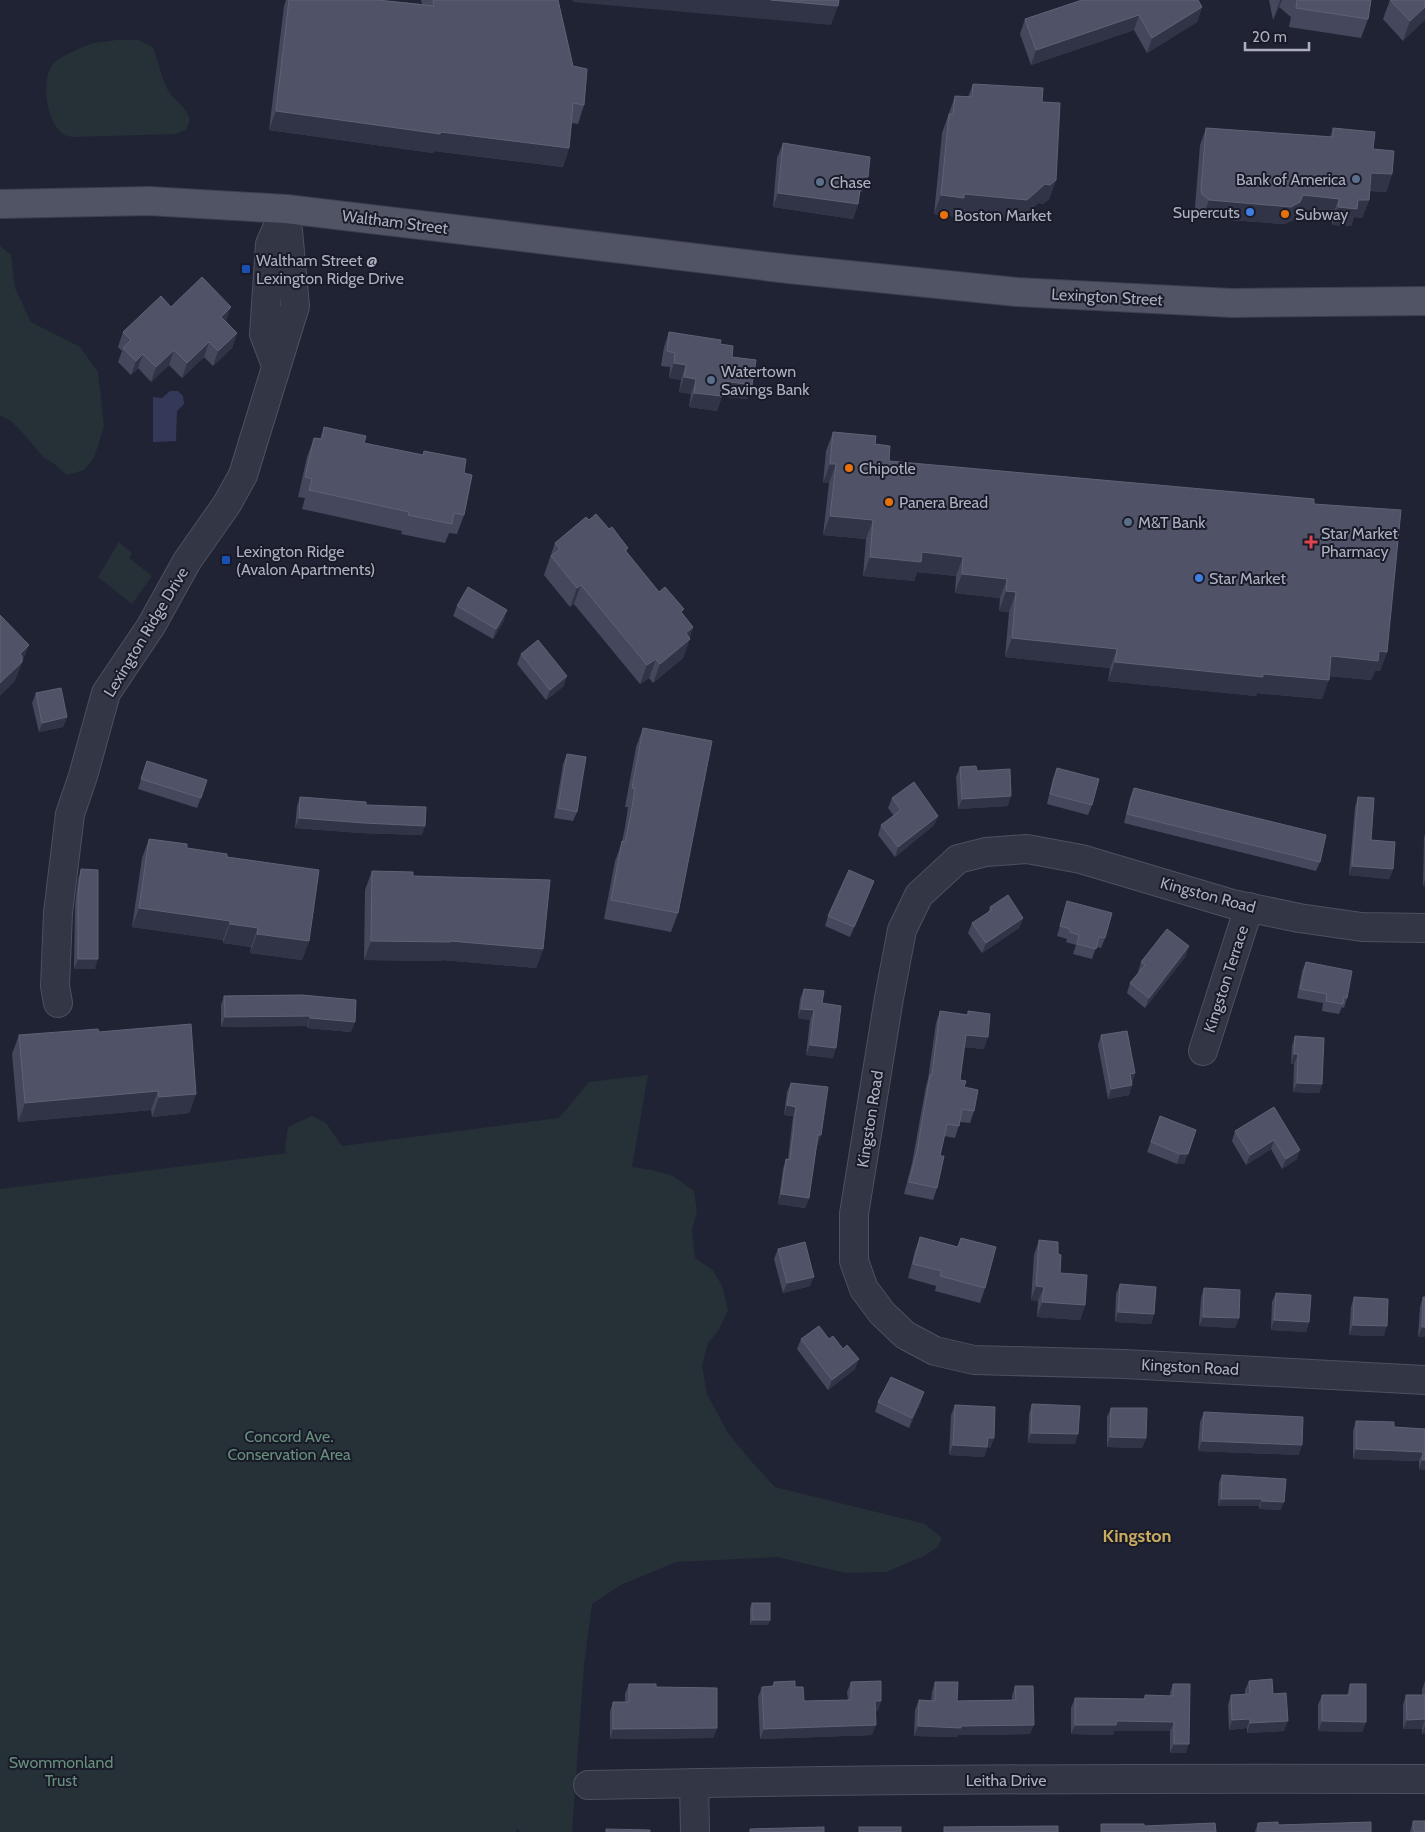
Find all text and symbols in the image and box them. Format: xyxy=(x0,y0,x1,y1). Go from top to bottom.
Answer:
scale bar xyxy=(1245,20,1309,52)
text: 20 m xyxy=(1252,28,1287,46)
place label: Bank of America xyxy=(1236,170,1346,189)
place label: Chase xyxy=(830,173,871,192)
marker: Bank of America xyxy=(1350,173,1362,185)
marker: Chase xyxy=(814,176,826,188)
place label: Supercuts xyxy=(1173,203,1240,222)
place label: Subway xyxy=(1295,205,1348,224)
street label: Waltham Street xyxy=(341,206,450,238)
place label: Boston Market xyxy=(954,206,1052,225)
marker: Supercuts xyxy=(1244,206,1256,218)
marker: Subway xyxy=(1279,208,1291,220)
marker: Boston Market xyxy=(938,209,950,221)
place label: Waltham Street @ Lexington Ridge Drive xyxy=(256,251,404,288)
marker: Waltham Street @ Lexington Ridge Drive xyxy=(240,263,252,275)
street label: Lexington Street xyxy=(1051,285,1164,309)
place label: Watertown Savings Bank xyxy=(721,362,810,399)
marker: Watertown Savings Bank xyxy=(705,374,717,386)
place label: Chipotle xyxy=(859,459,916,478)
marker: Chipotle xyxy=(843,462,855,474)
place label: Panera Bread xyxy=(899,493,988,512)
marker: Panera Bread xyxy=(883,496,895,508)
place label: M&T Bank xyxy=(1138,513,1206,532)
marker: M&T Bank xyxy=(1122,516,1134,528)
place label: Star Market Pharmacy xyxy=(1321,524,1398,561)
marker: Star Market Pharmacy xyxy=(1305,536,1317,548)
place label: Lexington Ridge (Avalon Apartments) xyxy=(236,542,375,579)
marker: Lexington Ridge (Avalon Apartments) xyxy=(220,554,232,566)
street label: Lexington Ridge Drive xyxy=(100,564,192,700)
place label: Star Market xyxy=(1209,569,1286,588)
marker: Star Market xyxy=(1193,572,1205,584)
street label: Kingston Road xyxy=(1158,873,1258,917)
street label: Kingston Terrace xyxy=(1200,923,1252,1035)
street label: Kingston Road xyxy=(853,1069,887,1169)
street label: Kingston Road xyxy=(1141,1355,1239,1379)
park label: Concord Ave. Conservation Area xyxy=(227,1427,351,1464)
district label: Kingston xyxy=(1102,1525,1172,1547)
park label: Swommonland Trust xyxy=(9,1753,113,1790)
street label: Leitha Drive xyxy=(966,1771,1046,1790)

